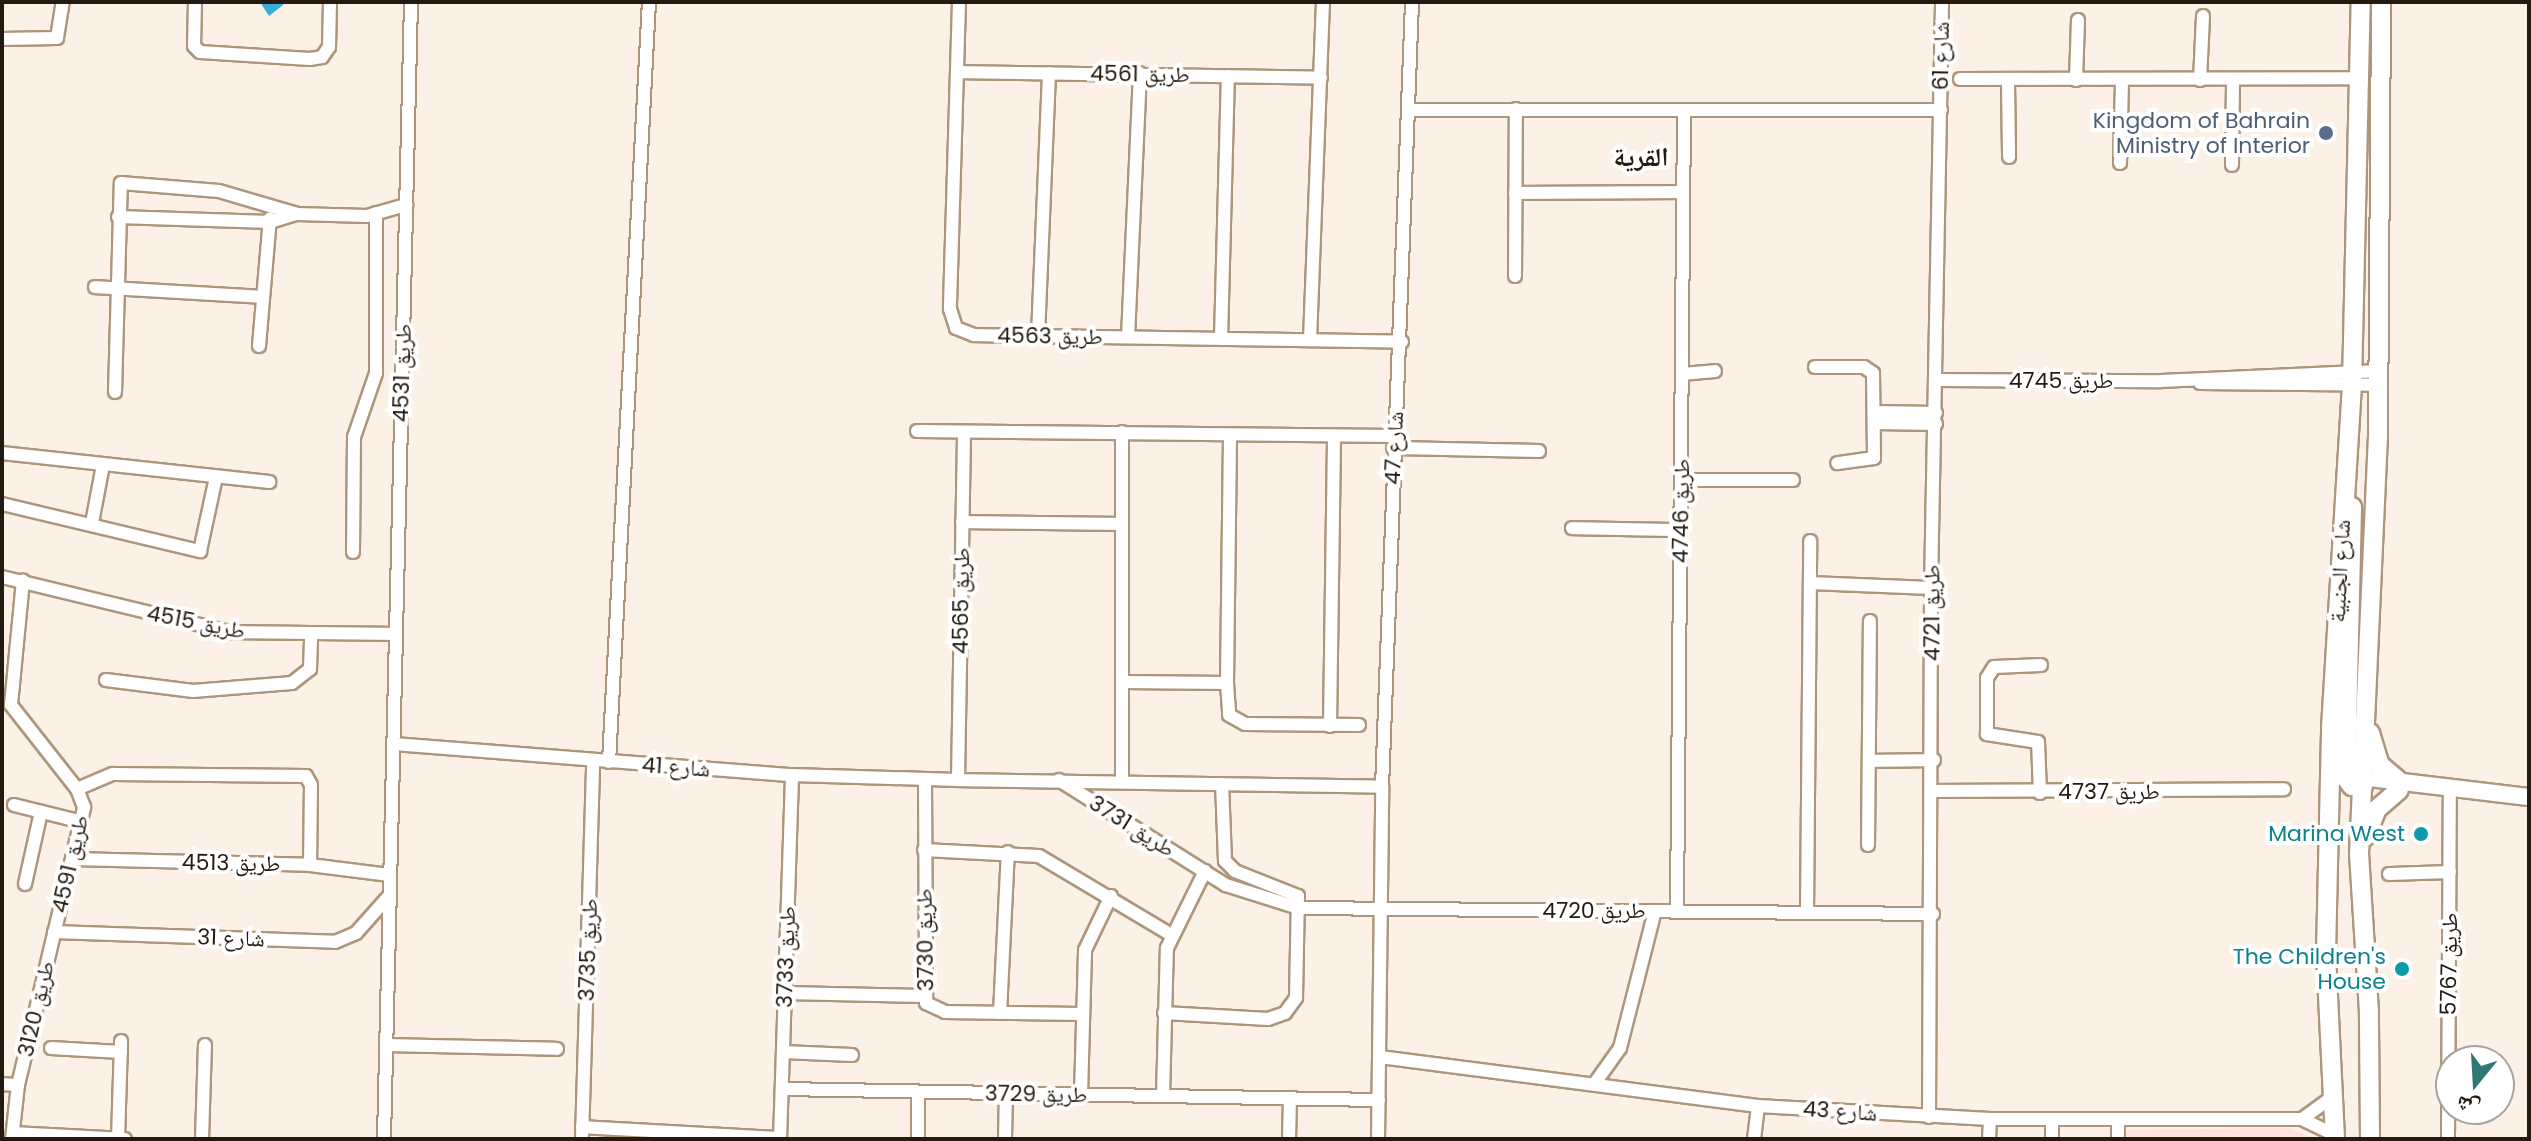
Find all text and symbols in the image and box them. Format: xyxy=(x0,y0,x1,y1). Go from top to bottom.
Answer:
street label: شارع 61 xyxy=(1927,21,1955,91)
street label: طريق 4561 xyxy=(1090,60,1190,88)
place label: Kingdom of Bahrain Ministry of Interior xyxy=(2093,107,2310,158)
marker: Kingdom of Bahrain Ministry of Interior xyxy=(2317,124,2335,142)
district label: القرية xyxy=(1613,142,1669,174)
street label: طريق 4563 xyxy=(997,322,1103,350)
street label: طريق 4531 xyxy=(387,323,417,423)
street label: طريق 4745 xyxy=(2009,368,2113,394)
street label: شارع 47 xyxy=(1379,411,1409,485)
street label: طريق 4746 xyxy=(1667,458,1695,564)
street label: شارع الجنبية xyxy=(2324,519,2356,623)
street label: طريق 4565 xyxy=(947,548,975,654)
street label: طريق 4721 xyxy=(1919,565,1945,661)
street label: طريق 4515 xyxy=(145,600,247,644)
street label: شارع 41 xyxy=(641,751,711,783)
street label: طريق 4737 xyxy=(2058,779,2160,805)
street label: طريق 3731 xyxy=(1084,789,1180,863)
street label: طريق 4591 xyxy=(46,813,94,915)
place label: Marina West xyxy=(2268,821,2405,847)
marker: Marina West xyxy=(2412,825,2430,843)
street label: طريق 4513 xyxy=(181,849,281,877)
street label: طريق 3730 xyxy=(911,888,939,992)
street label: طريق 3735 xyxy=(573,898,603,1002)
street label: طريق 4720 xyxy=(1542,898,1646,924)
street label: طريق 3733 xyxy=(771,906,801,1008)
street label: طريق 5767 xyxy=(2435,912,2463,1016)
street label: شارع 31 xyxy=(197,924,265,952)
place label: The Children's House xyxy=(2233,943,2386,994)
street label: طريق 3120 xyxy=(12,959,60,1059)
marker: The Children's House xyxy=(2393,960,2411,978)
north arrow xyxy=(2435,1045,2515,1125)
street label: طريق 3729 xyxy=(985,1080,1087,1108)
text: ش xyxy=(2452,1088,2484,1125)
street label: شارع 43 xyxy=(1802,1095,1878,1127)

